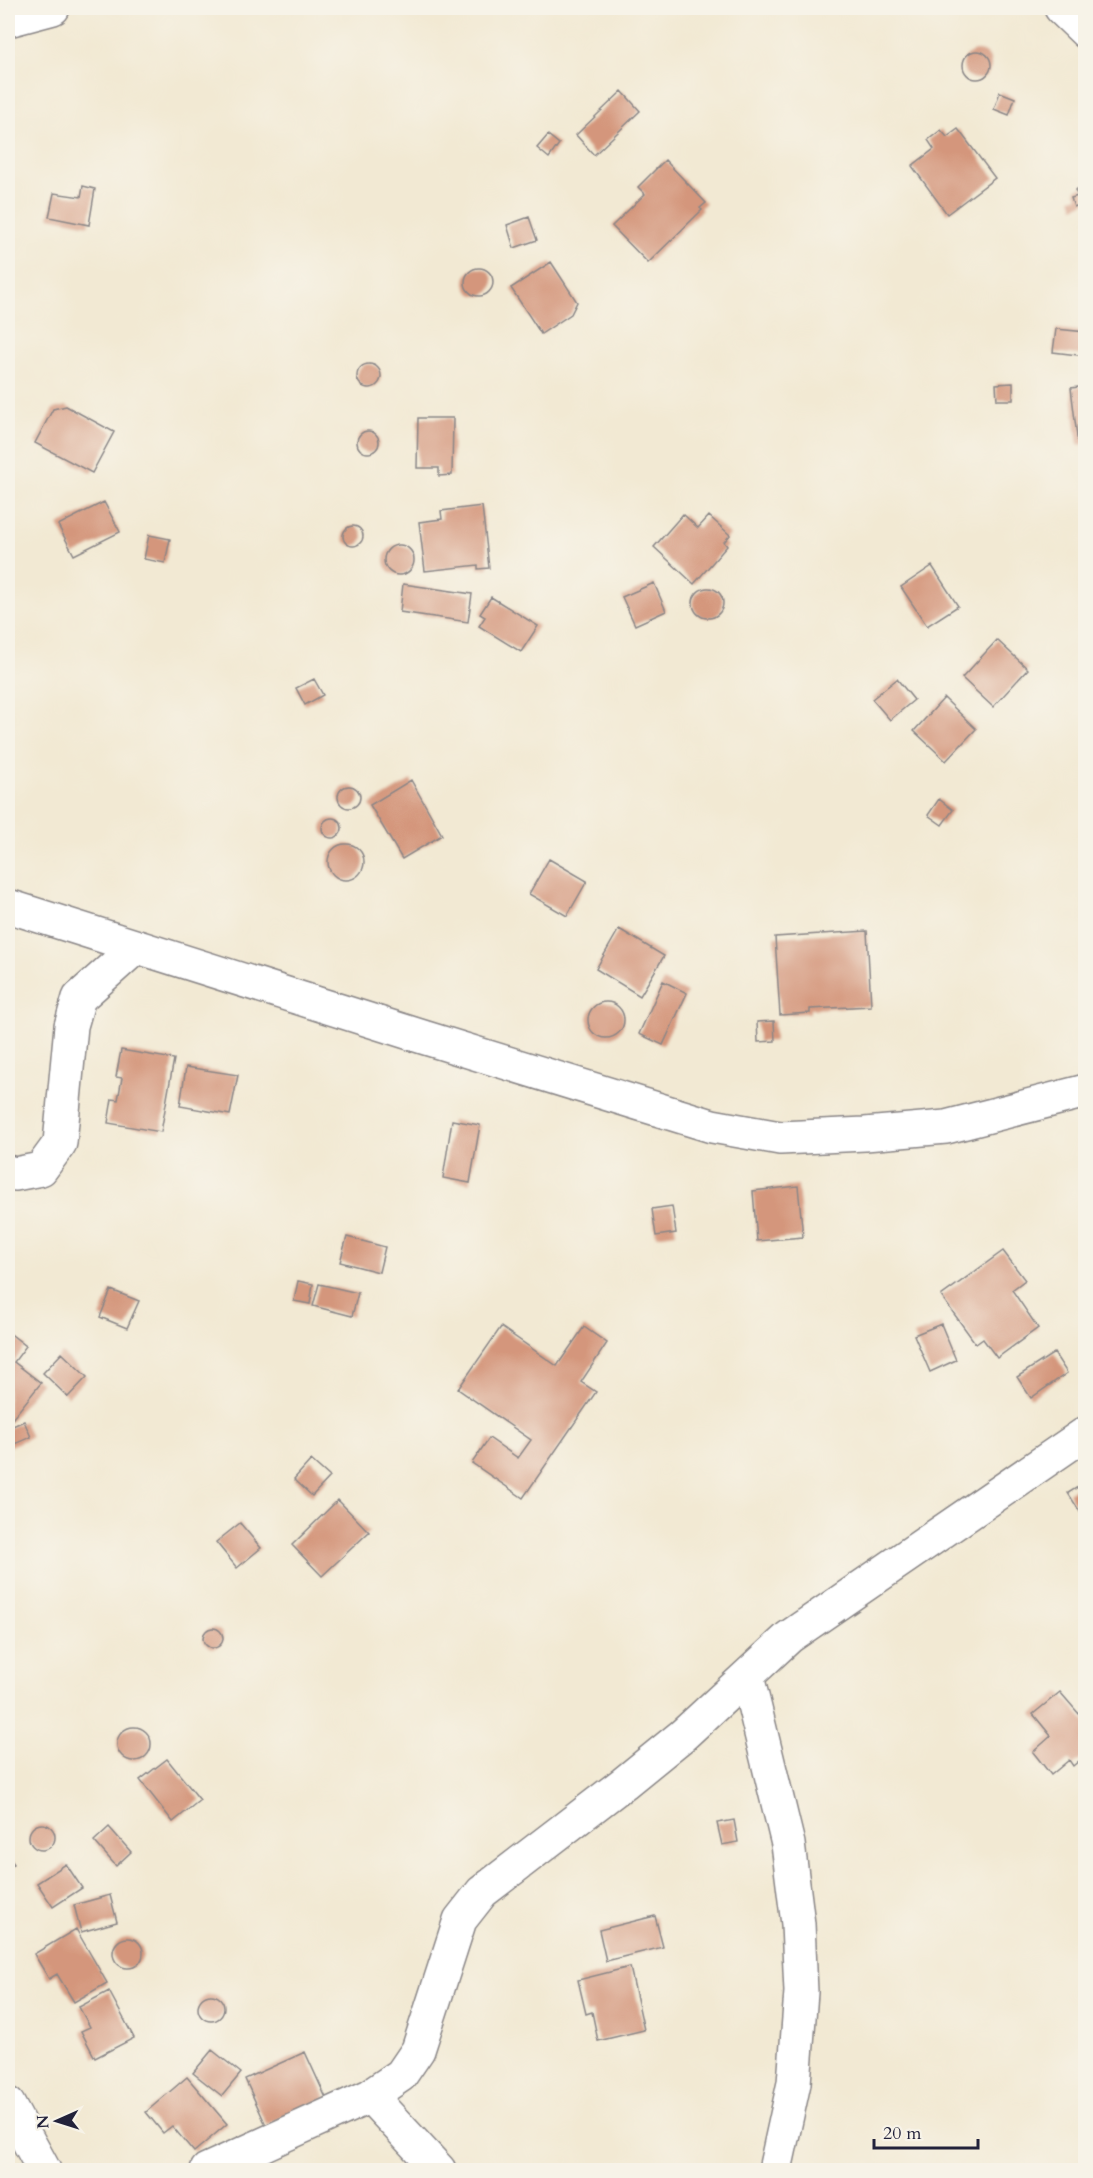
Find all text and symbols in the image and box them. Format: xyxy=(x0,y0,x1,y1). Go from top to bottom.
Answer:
north arrow xyxy=(27,2091,87,2151)
scale bar xyxy=(874,2112,978,2150)
text: N xyxy=(32,2114,54,2129)
text: 20 m xyxy=(883,2121,922,2146)

